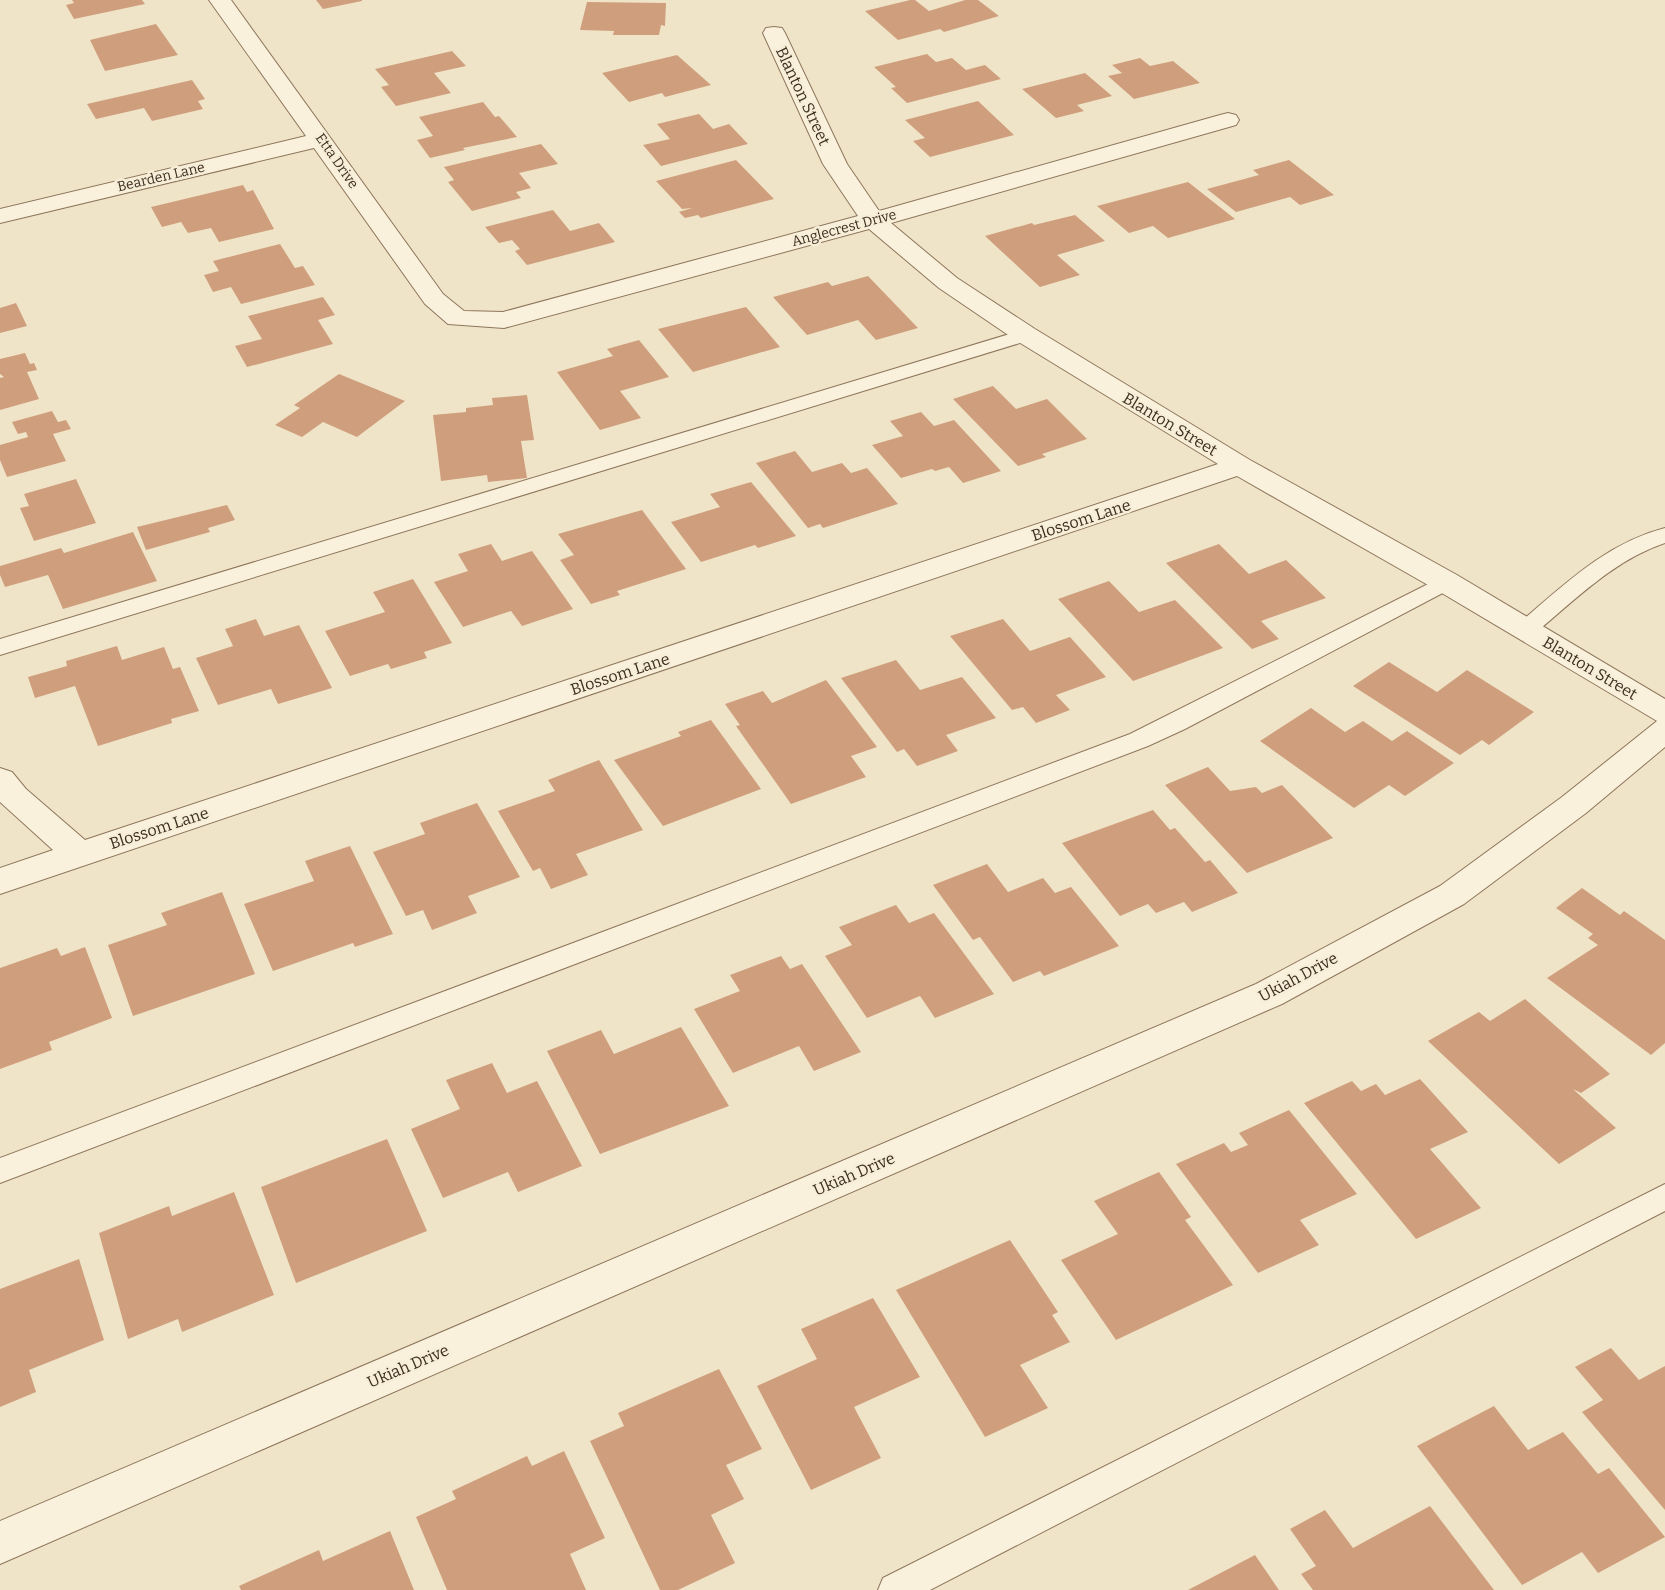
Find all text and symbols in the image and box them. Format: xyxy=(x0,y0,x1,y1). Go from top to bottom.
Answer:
street label: Blanton Street xyxy=(772,44,834,149)
street label: Etta Drive xyxy=(312,130,362,192)
street label: Bearden Lane xyxy=(116,159,206,195)
street label: Anglecrest Drive xyxy=(790,206,898,250)
street label: Blanton Street xyxy=(1119,388,1221,460)
street label: Blossom Lane xyxy=(1029,495,1133,545)
street label: Blanton Street xyxy=(1539,632,1641,704)
street label: Blossom Lane xyxy=(568,649,672,699)
street label: Blossom Lane xyxy=(107,803,211,853)
street label: Ukiah Drive xyxy=(1255,948,1341,1006)
street label: Ukiah Drive xyxy=(810,1148,898,1200)
street label: Ukiah Drive xyxy=(364,1340,452,1392)

